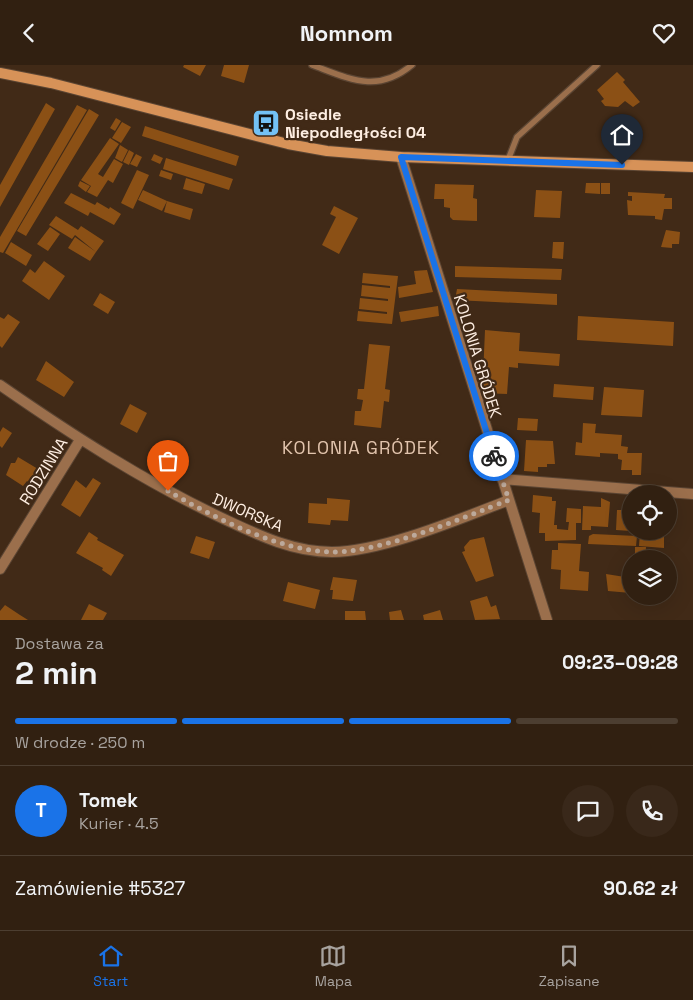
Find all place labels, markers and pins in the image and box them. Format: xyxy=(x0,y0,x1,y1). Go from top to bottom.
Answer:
place label: Osiedle Niepodległości 04 xyxy=(285,104,426,143)
bus stop icon: Osiedle Niepodległości 04 xyxy=(251,108,281,138)
pin xyxy=(601,114,643,165)
pin xyxy=(147,440,189,491)

